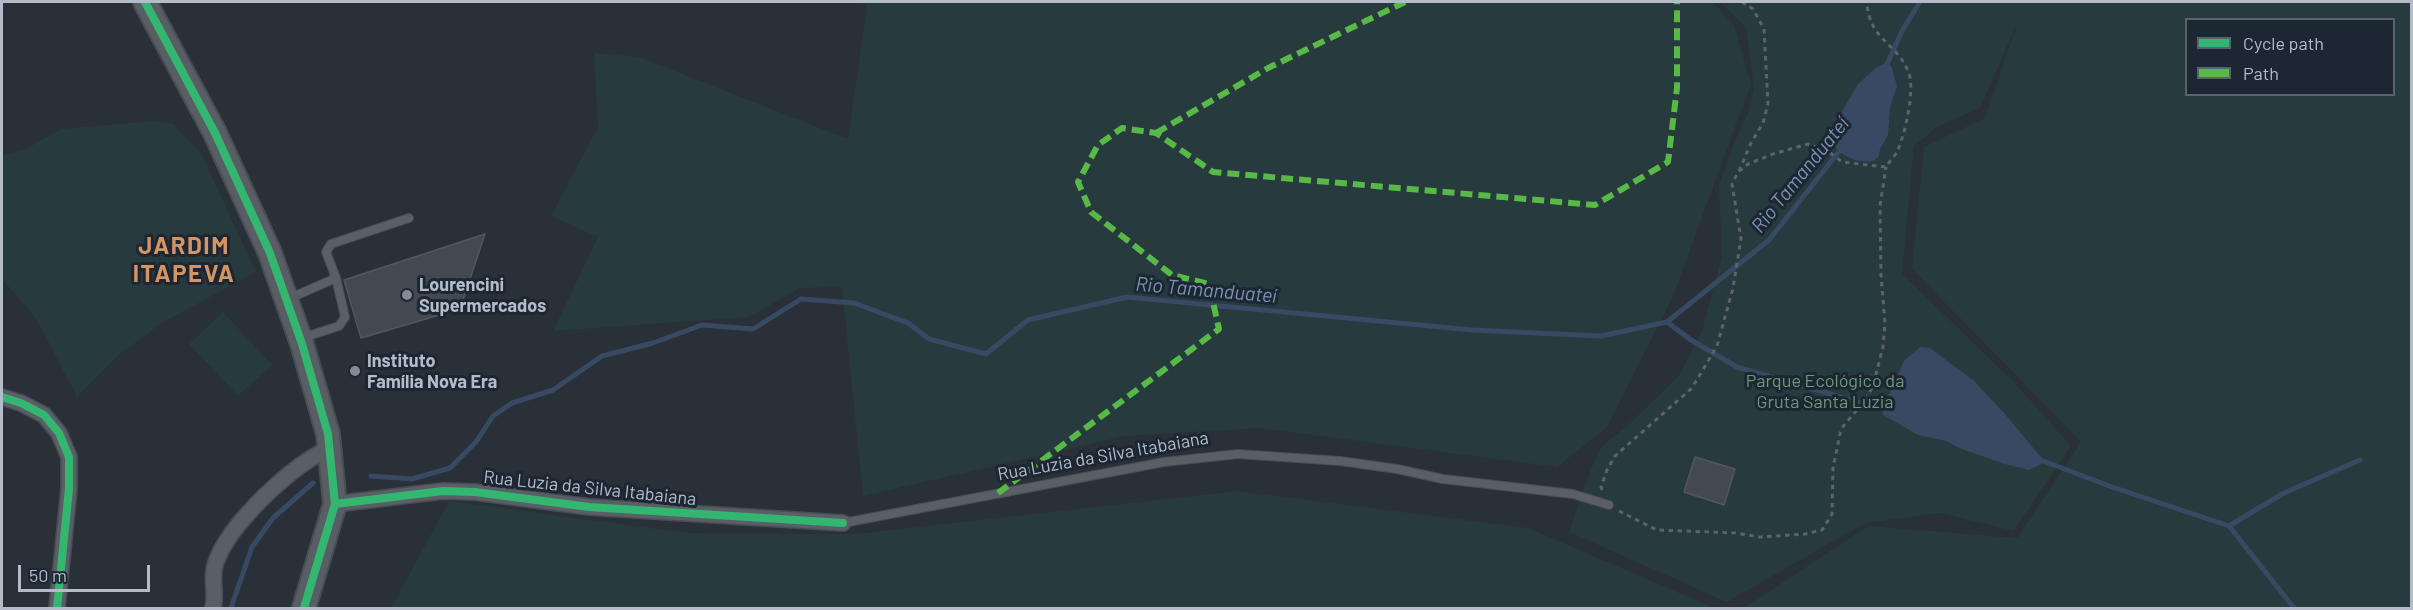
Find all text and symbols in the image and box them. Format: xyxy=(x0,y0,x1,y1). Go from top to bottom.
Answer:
legend xyxy=(2185,18,2395,96)
text: Cycle path xyxy=(2243,32,2324,54)
text: Path xyxy=(2243,62,2279,84)
water label: Rio Tamanduateí xyxy=(1746,112,1854,238)
district label: JARDIM ITAPEVA xyxy=(133,232,235,288)
water label: Rio Tamanduateí xyxy=(1134,272,1278,308)
place label: Lourencini Supermercados xyxy=(419,274,546,316)
marker: Lourencini Supermercados xyxy=(400,288,414,302)
place label: Instituto Família Nova Era xyxy=(367,350,497,392)
marker: Instituto Família Nova Era xyxy=(348,364,362,378)
park label: Parque Ecológico da Gruta Santa Luzia xyxy=(1746,370,1904,412)
street label: Rua Luzia da Silva Itabaiana xyxy=(996,427,1210,485)
street label: Rua Luzia da Silva Itabaiana xyxy=(483,466,697,510)
scale bar xyxy=(21,553,153,591)
text: 50 m xyxy=(29,564,67,586)

